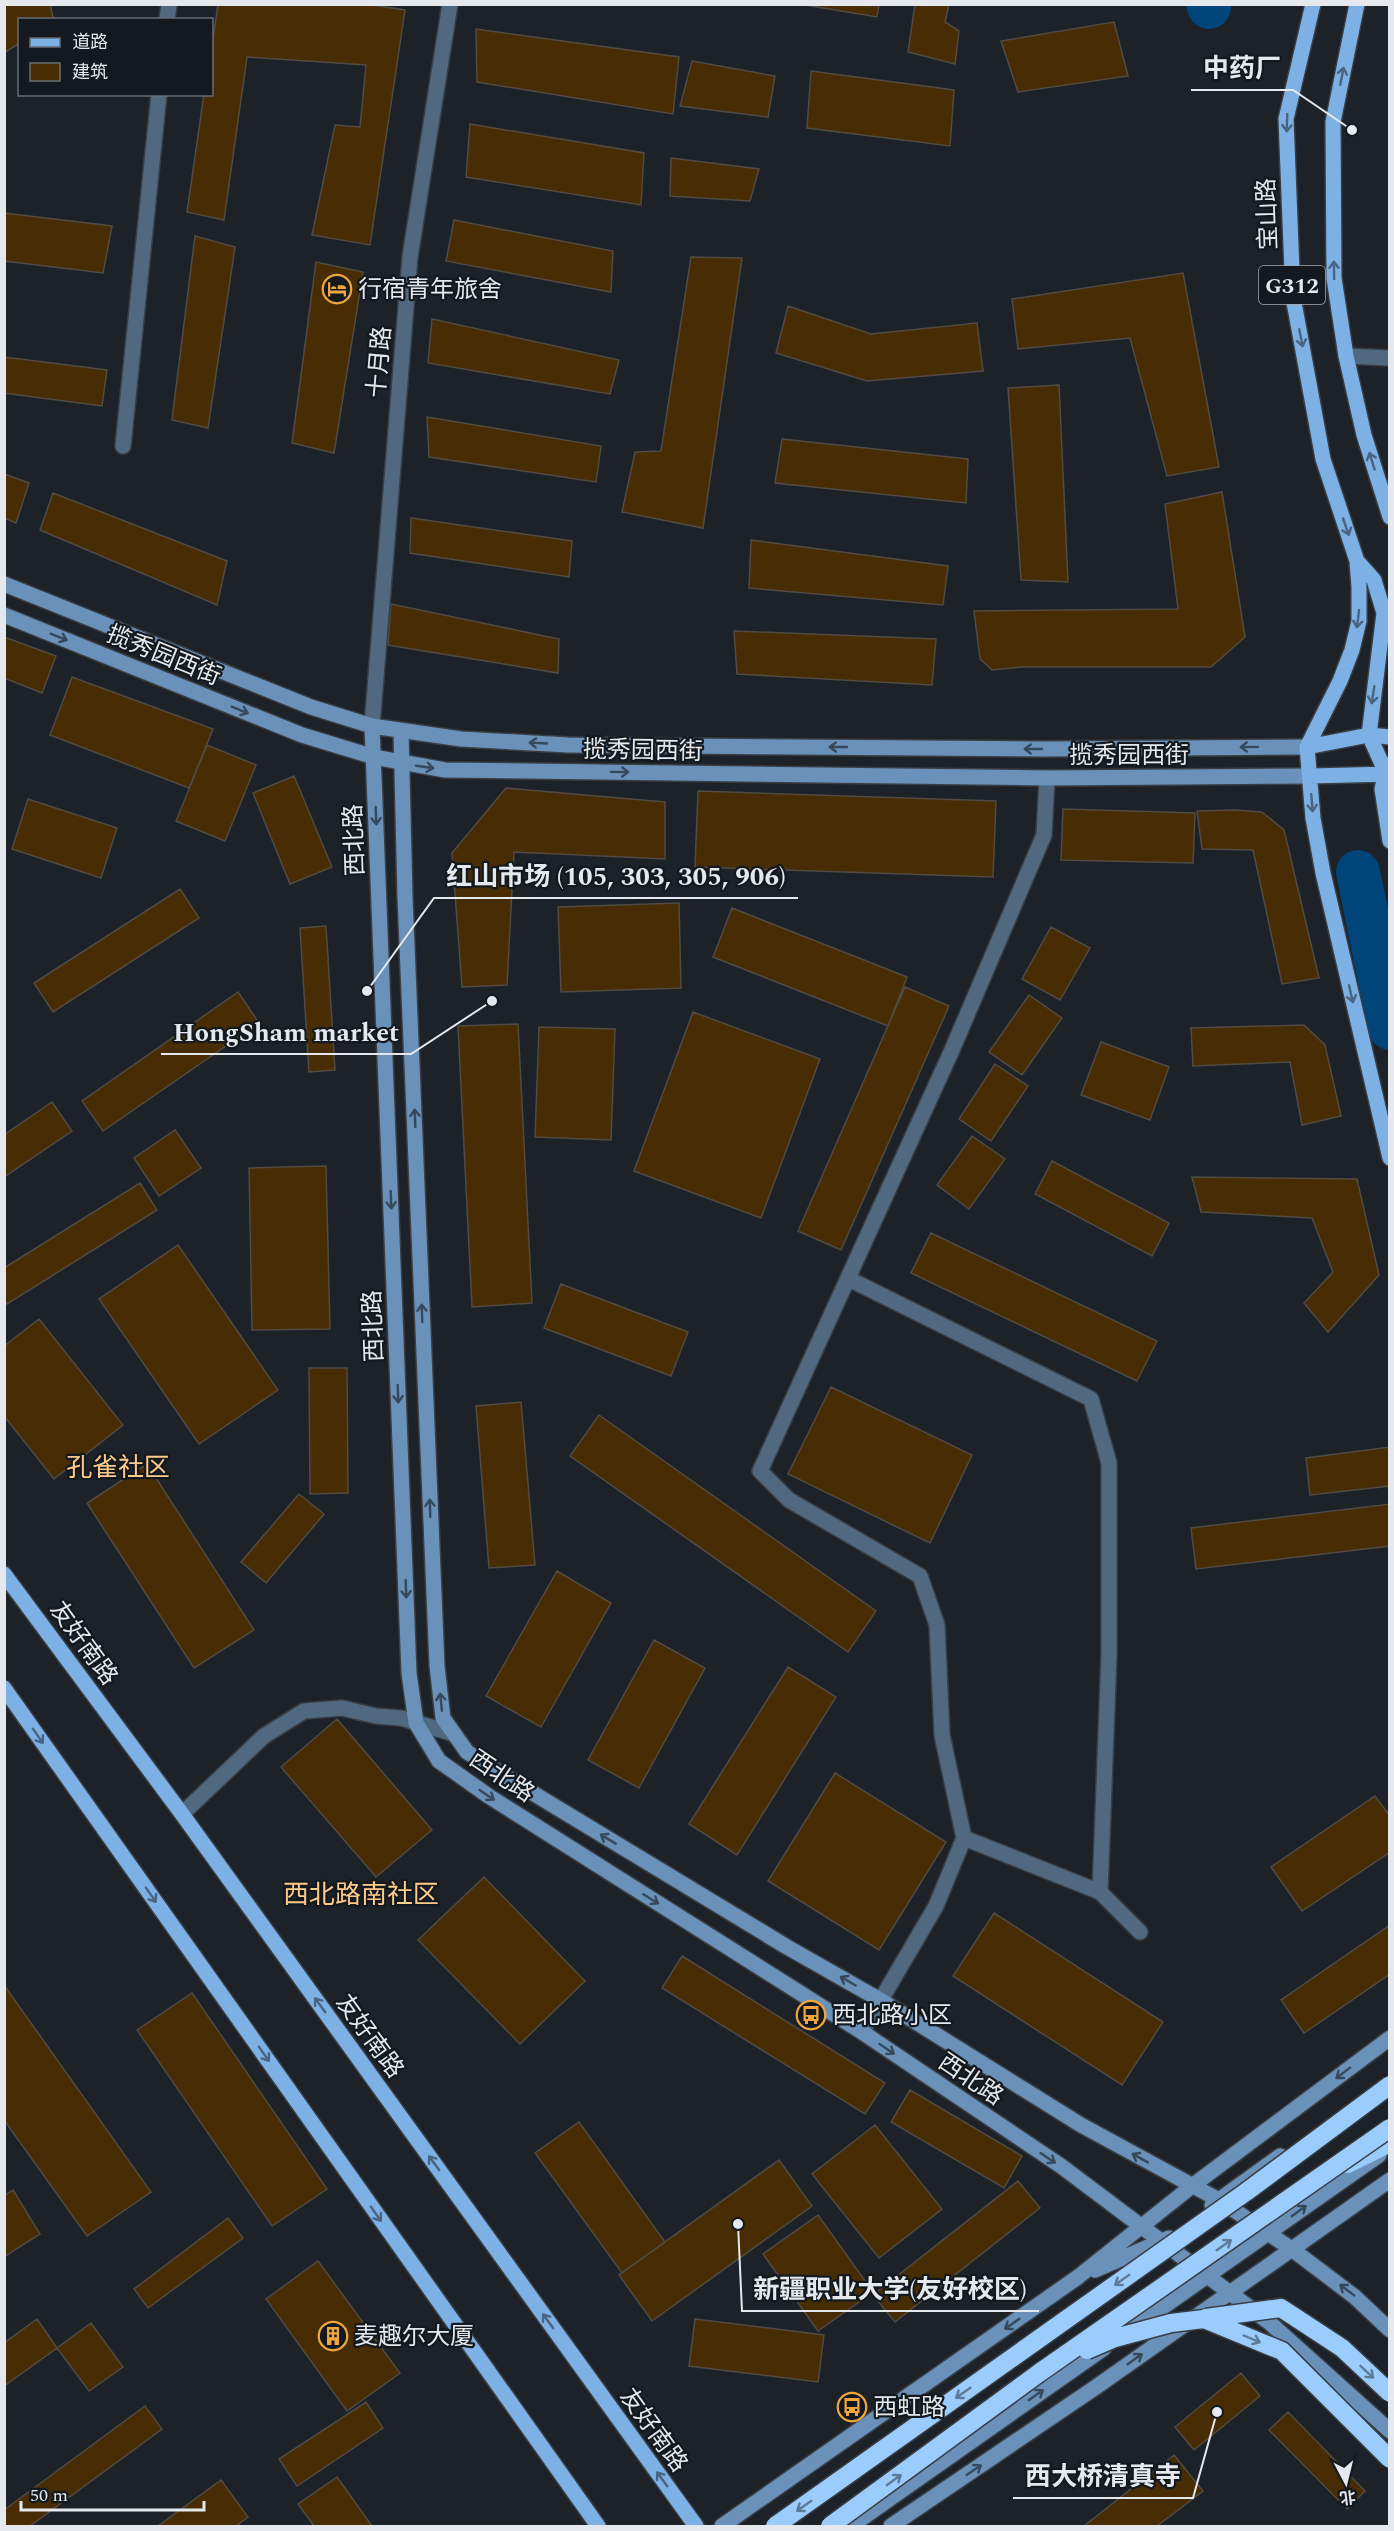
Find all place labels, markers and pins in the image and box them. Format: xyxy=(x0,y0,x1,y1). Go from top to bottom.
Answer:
callout: 中药厂 xyxy=(1191,46,1293,90)
place label: 行宿青年旅舍 xyxy=(358,272,502,308)
hotel icon: 行宿青年旅舍 xyxy=(321,273,353,305)
callout: 红山市场 (105, 303, 305, 906) xyxy=(434,854,798,898)
callout: HongSham market xyxy=(161,1010,411,1054)
place label: 西北路小区 xyxy=(832,1998,952,2034)
bus stop icon: 西北路小区 xyxy=(795,1999,827,2031)
callout: 新疆职业大学(友好校区) xyxy=(742,2267,1039,2311)
place label: 麦趣尔大厦 xyxy=(354,2319,474,2355)
building icon: 麦趣尔大厦 xyxy=(317,2320,349,2352)
place label: 西虹路 xyxy=(873,2390,945,2426)
bus stop icon: 西虹路 xyxy=(836,2391,868,2423)
callout: 西大桥清真寺 xyxy=(1013,2454,1193,2498)

